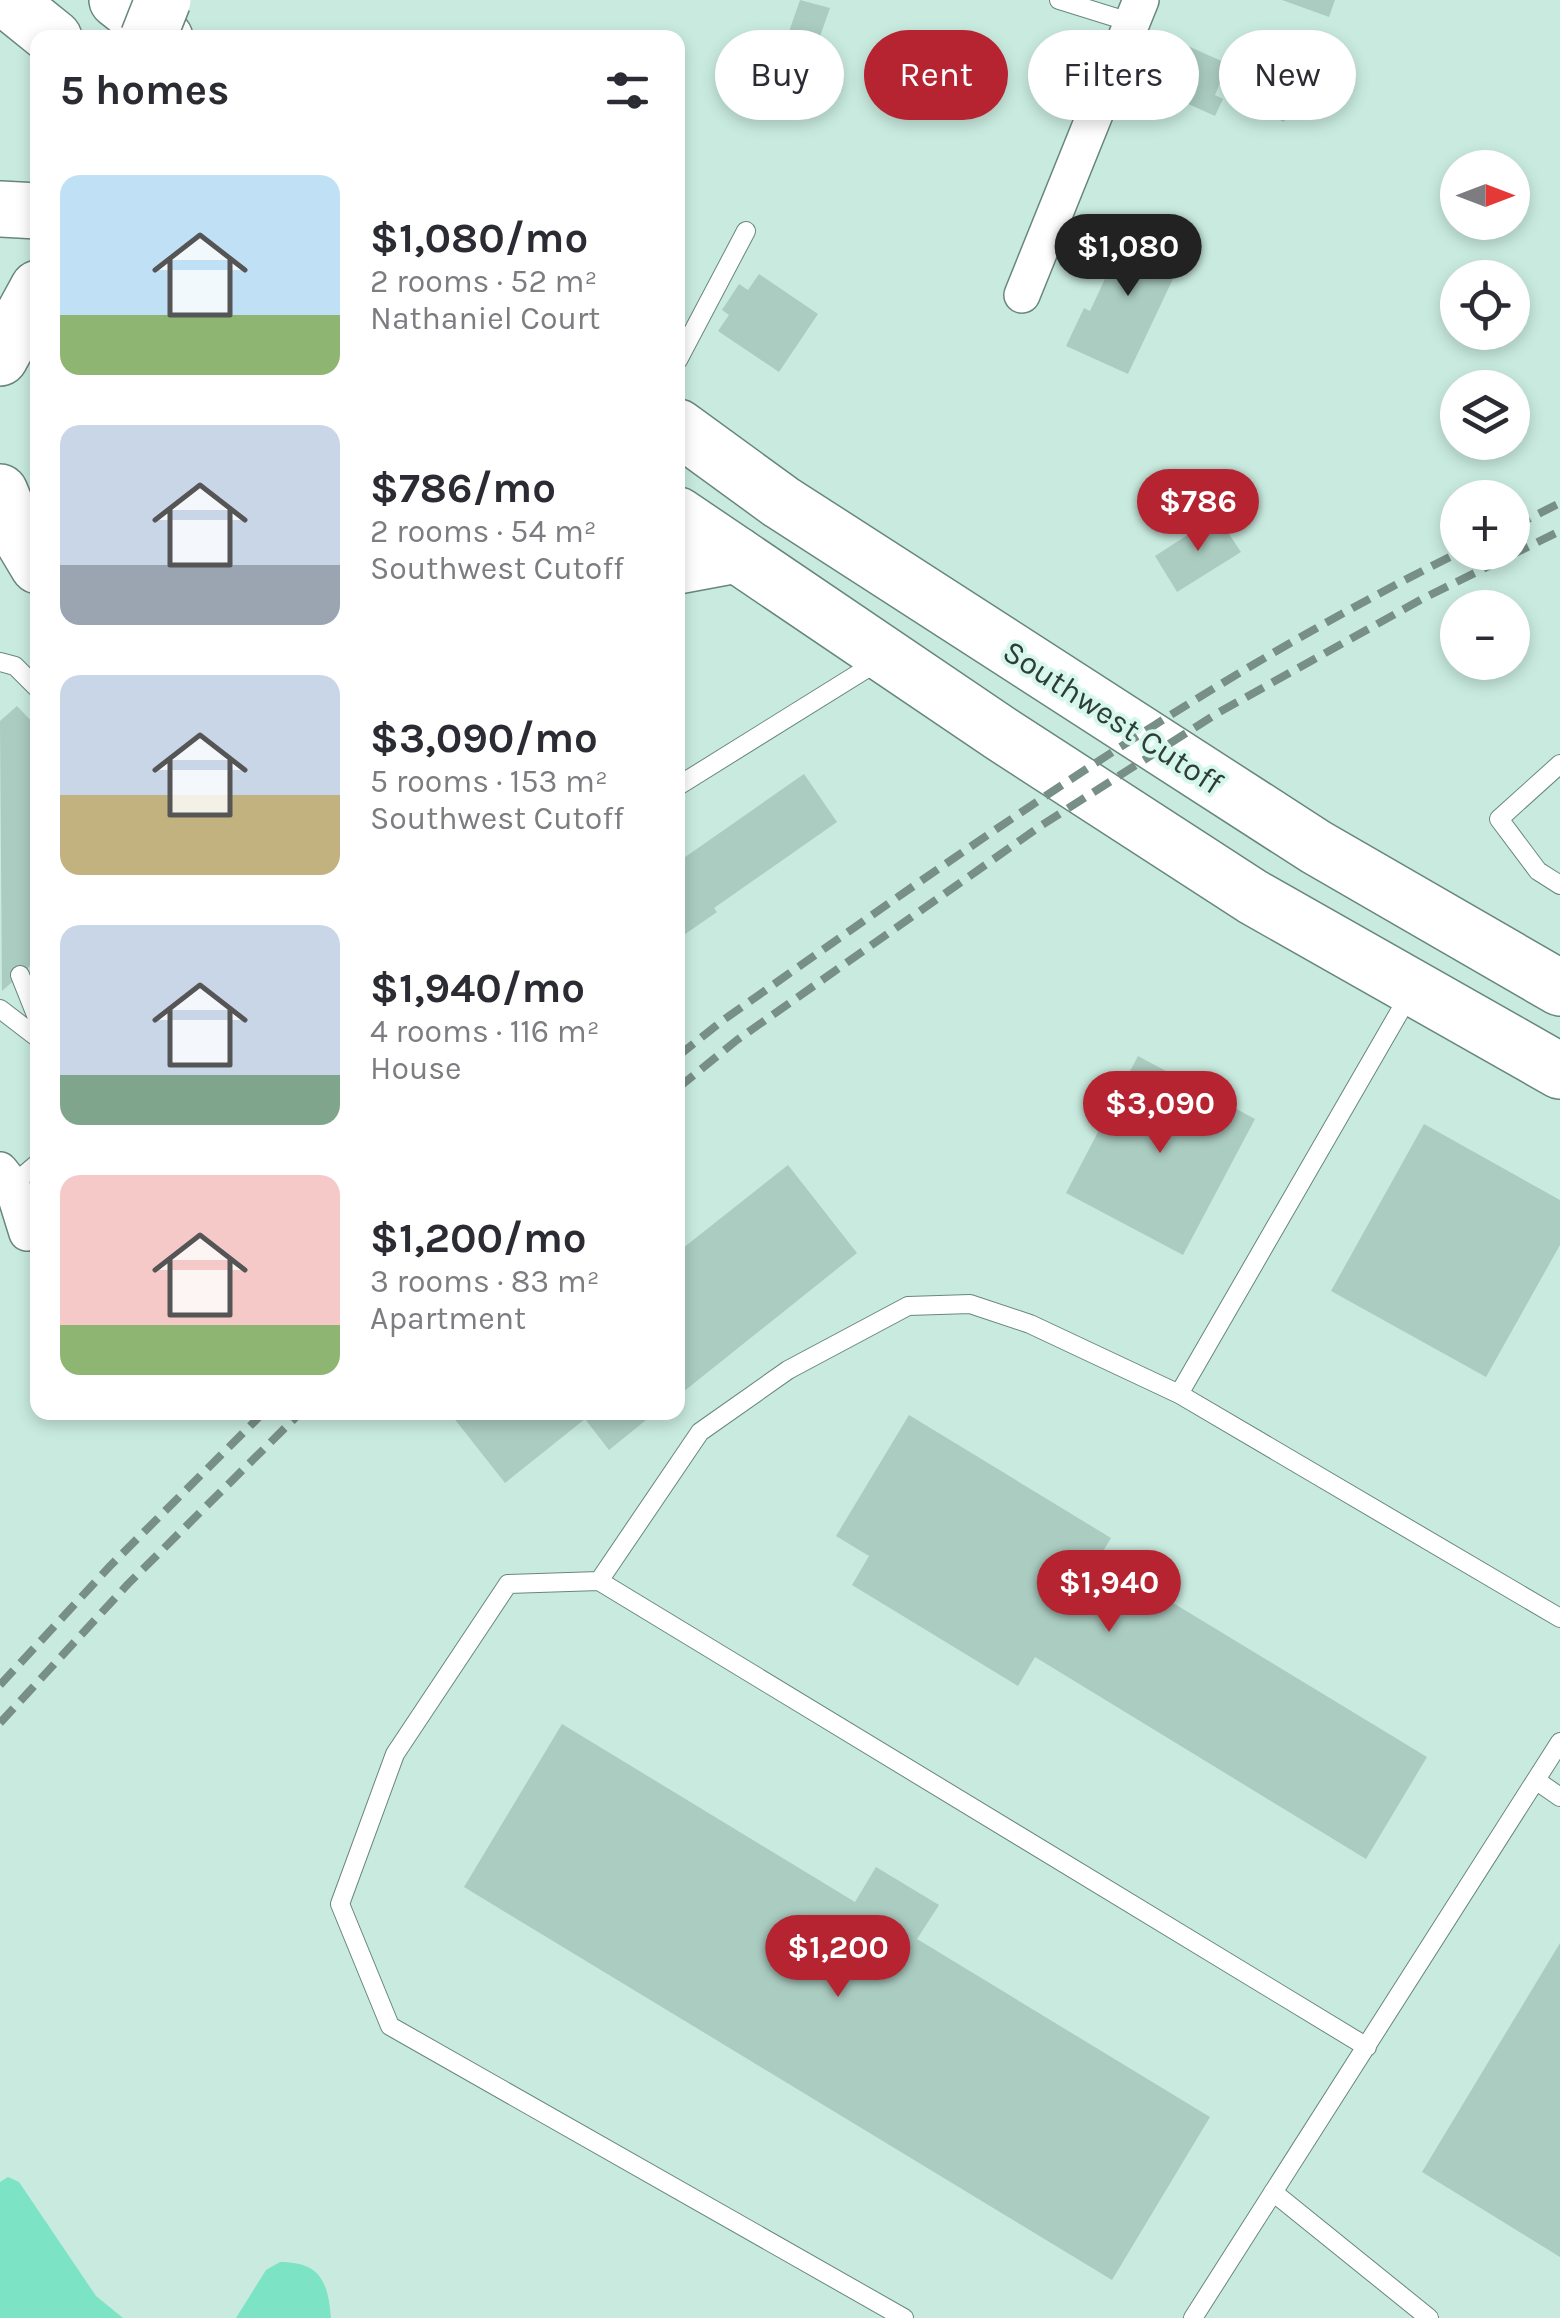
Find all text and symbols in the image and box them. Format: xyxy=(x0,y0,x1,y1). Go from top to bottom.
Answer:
chip: Buy xyxy=(715,30,844,120)
chip: Rent xyxy=(864,30,1008,120)
chip: Filters xyxy=(1028,30,1199,120)
chip: New xyxy=(1219,30,1356,120)
icon: filters xyxy=(600,63,655,118)
text: 5 homes xyxy=(60,65,229,115)
north arrow xyxy=(1440,150,1530,240)
map controls xyxy=(1440,150,1530,680)
text: $1,080/mo xyxy=(370,213,588,263)
pin: $1,080 xyxy=(1047,214,1209,299)
icon: home xyxy=(140,215,260,335)
text: $1,080 xyxy=(1077,228,1179,265)
button: locate xyxy=(1440,260,1530,350)
text: 2 rooms · 52 m² xyxy=(370,263,597,300)
text: Nathaniel Court xyxy=(370,300,600,337)
button: layers xyxy=(1440,370,1530,460)
text: $786/mo xyxy=(370,463,556,513)
icon: home xyxy=(140,465,260,585)
pin: $786 xyxy=(1139,469,1257,554)
button: + xyxy=(1440,480,1530,570)
text: $786 xyxy=(1159,483,1237,520)
text: 2 rooms · 54 m² xyxy=(370,513,597,550)
text: Southwest Cutoff xyxy=(370,550,624,587)
button: − xyxy=(1440,590,1530,680)
street label: Southwest Cutoff xyxy=(996,633,1230,803)
text: $3,090/mo xyxy=(370,713,598,763)
icon: home xyxy=(140,715,260,835)
text: 5 rooms · 153 m² xyxy=(370,763,608,800)
text: Southwest Cutoff xyxy=(370,800,624,837)
text: $1,940/mo xyxy=(370,963,585,1013)
icon: home xyxy=(140,965,260,1085)
text: 4 rooms · 116 m² xyxy=(370,1013,600,1050)
text: House xyxy=(370,1050,462,1087)
pin: $3,090 xyxy=(1079,1071,1241,1156)
text: $3,090 xyxy=(1105,1085,1215,1122)
text: $1,200/mo xyxy=(370,1213,587,1263)
icon: home xyxy=(140,1215,260,1335)
text: 3 rooms · 83 m² xyxy=(370,1263,600,1300)
text: Apartment xyxy=(370,1300,526,1337)
pin: $1,940 xyxy=(1028,1550,1190,1635)
text: $1,940 xyxy=(1059,1564,1159,1601)
pin: $1,200 xyxy=(757,1915,919,2000)
text: $1,200 xyxy=(787,1929,889,1966)

